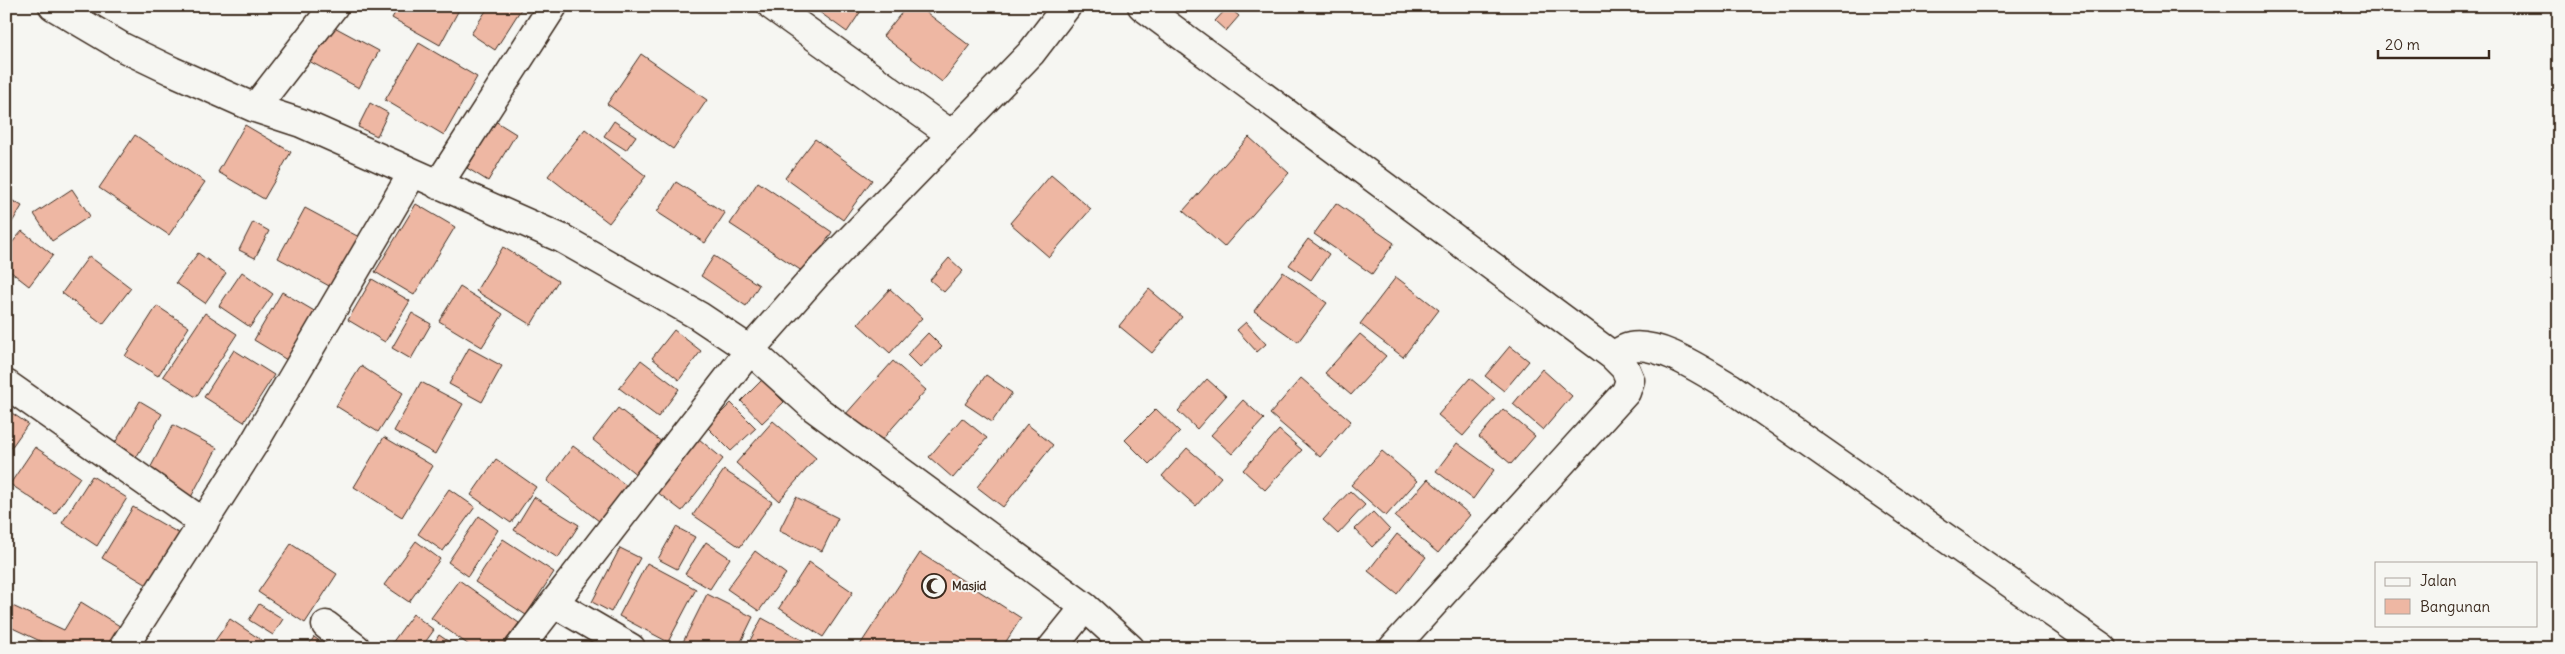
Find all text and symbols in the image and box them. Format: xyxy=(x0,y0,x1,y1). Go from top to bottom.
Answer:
scale bar xyxy=(2378,28,2489,60)
text: 20 m xyxy=(2385,35,2420,54)
legend xyxy=(2375,562,2538,626)
text: Jalan xyxy=(2420,571,2457,590)
mosque icon: Masjid xyxy=(921,573,947,599)
place label: Masjid xyxy=(952,578,986,593)
text: Bangunan xyxy=(2420,597,2490,616)

